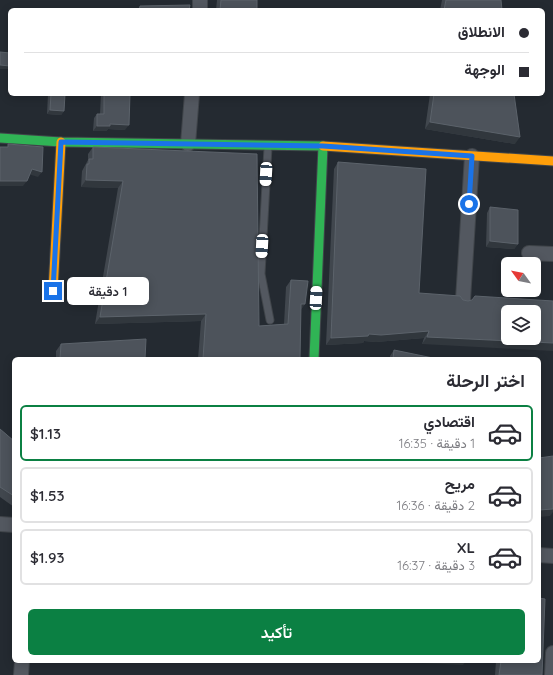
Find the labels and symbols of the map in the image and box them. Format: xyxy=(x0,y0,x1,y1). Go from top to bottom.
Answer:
car xyxy=(259,162,273,186)
route start xyxy=(460,195,478,213)
car xyxy=(255,234,269,258)
north arrow xyxy=(501,257,541,297)
callout: 1 دقيقة xyxy=(67,277,149,305)
route end xyxy=(44,282,62,300)
car xyxy=(309,286,323,310)

